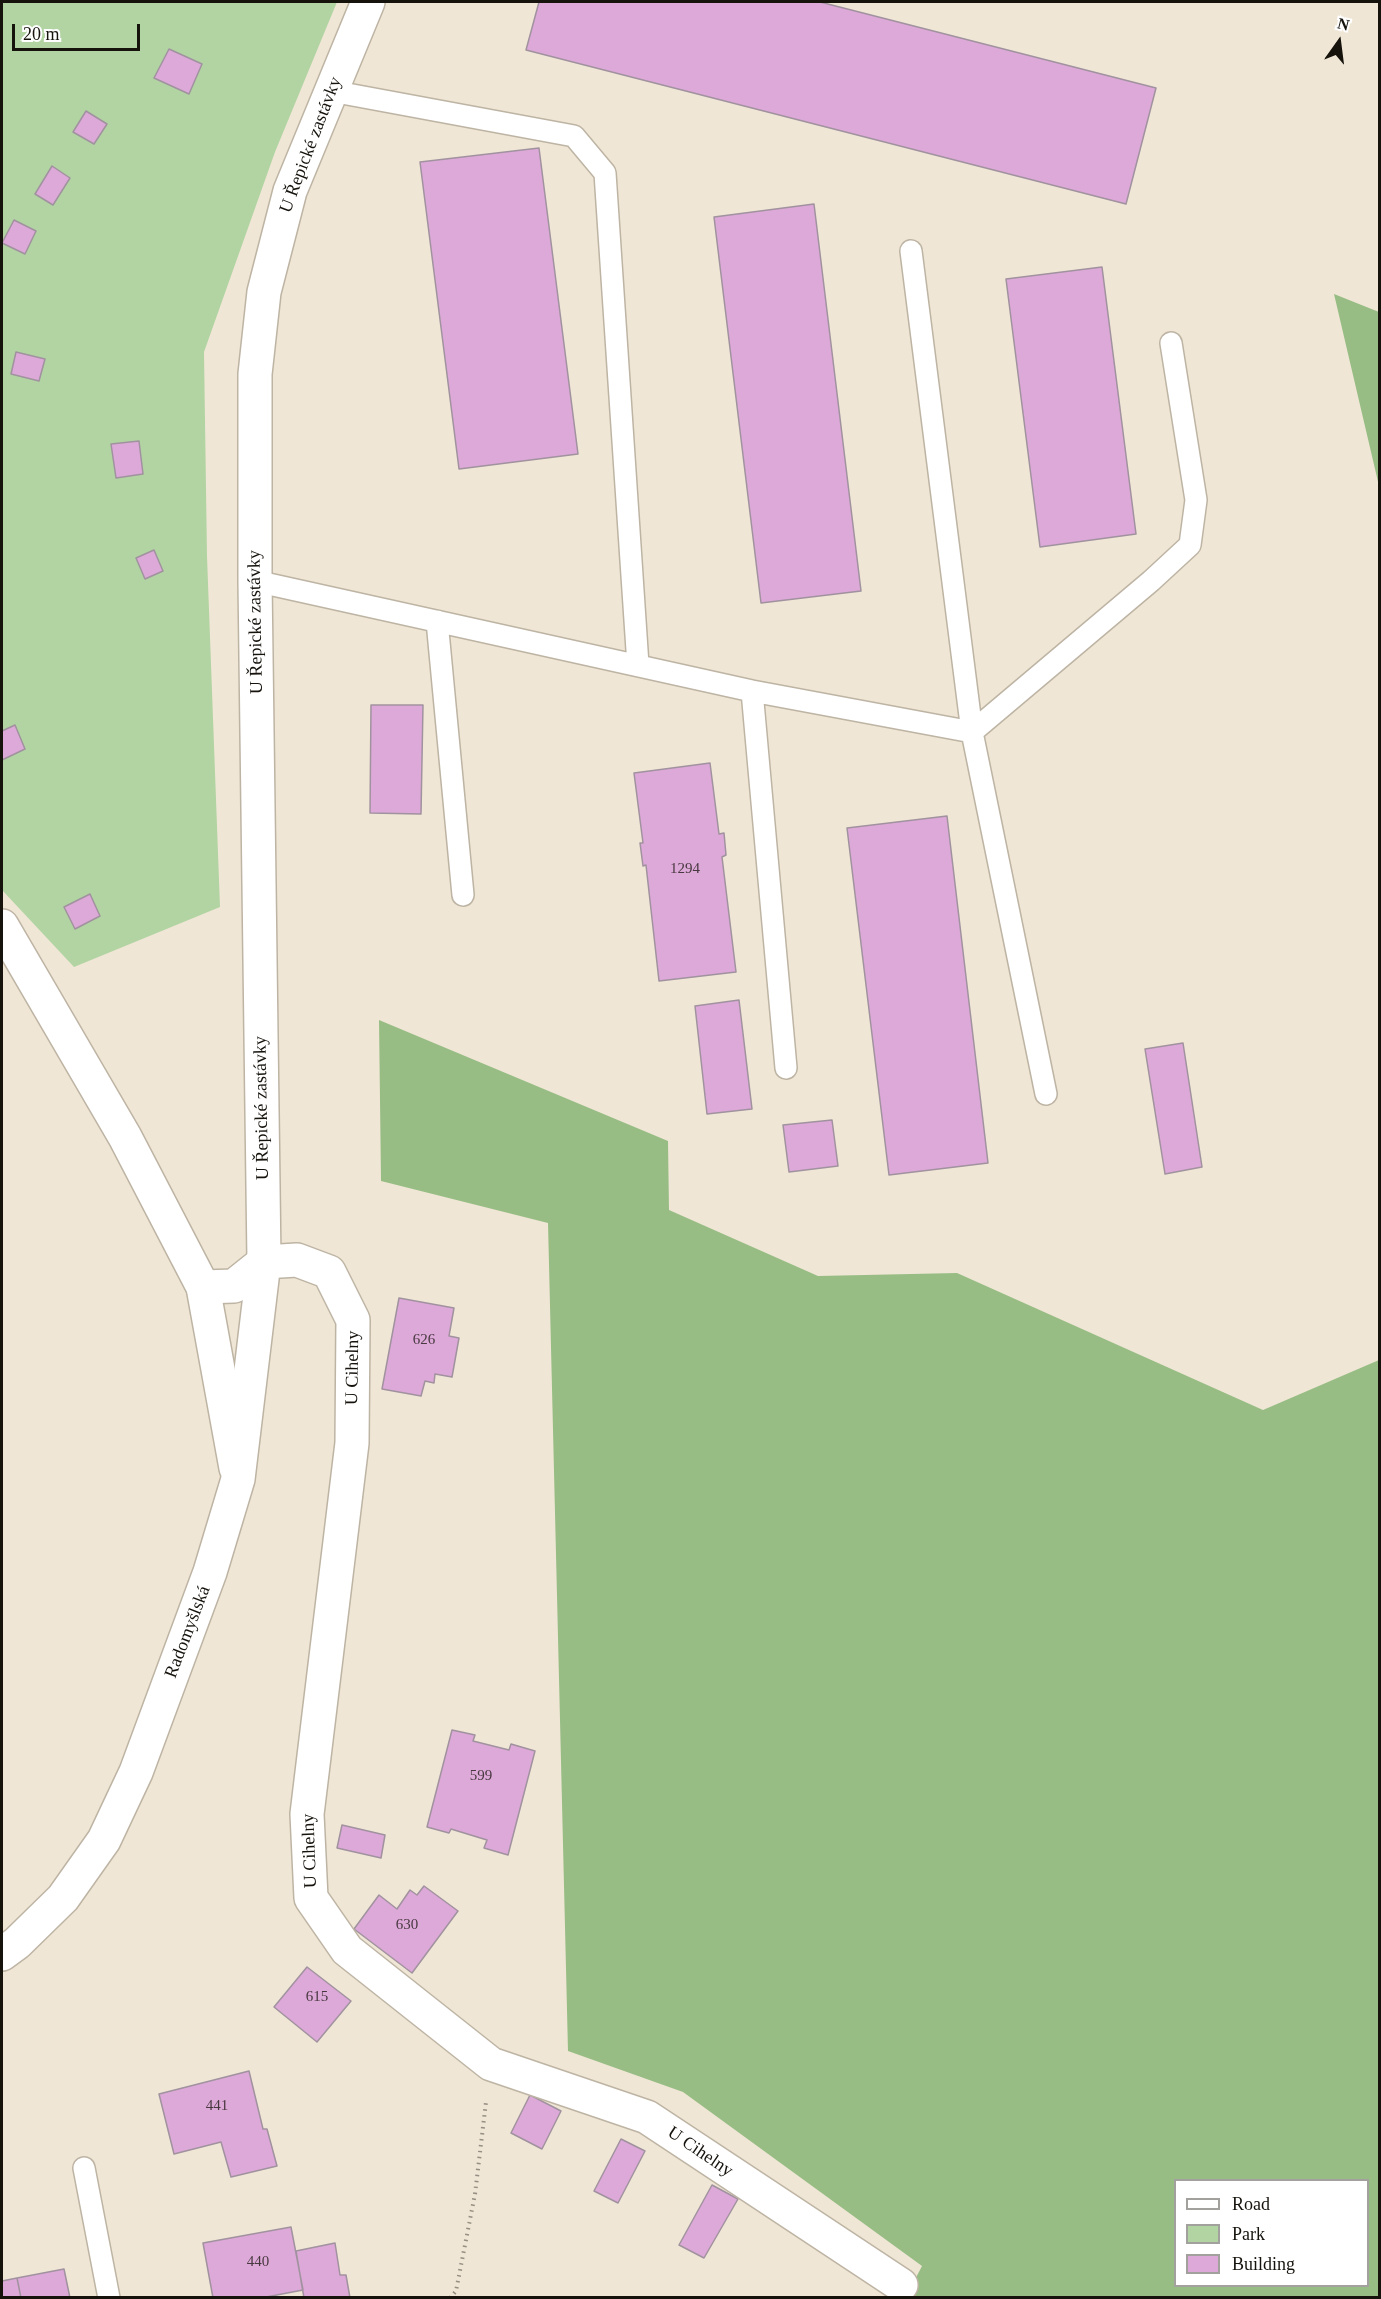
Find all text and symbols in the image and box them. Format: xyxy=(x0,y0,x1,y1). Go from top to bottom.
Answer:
scale bar xyxy=(15,12,142,50)
north arrow xyxy=(1309,12,1369,72)
text: N xyxy=(1336,14,1351,34)
text: 20 m xyxy=(23,24,60,44)
street label: U Řepické zastávky xyxy=(275,74,347,216)
street label: U Řepické zastávky xyxy=(244,550,268,694)
house number: 1294 xyxy=(670,860,700,878)
street label: U Řepické zastávky xyxy=(250,1036,274,1180)
street label: U Cihelny xyxy=(342,1331,364,1405)
house number: 626 xyxy=(413,1331,435,1349)
street label: Radomyšlská xyxy=(161,1583,215,1681)
house number: 599 xyxy=(470,1767,492,1785)
street label: U Cihelny xyxy=(298,1813,322,1889)
house number: 630 xyxy=(396,1916,418,1934)
house number: 615 xyxy=(306,1988,328,2006)
house number: 441 xyxy=(206,2097,228,2115)
street label: U Cihelny xyxy=(663,2122,737,2182)
legend xyxy=(1174,2179,1369,2287)
text: Road xyxy=(1232,2194,1270,2214)
text: Park xyxy=(1232,2224,1265,2244)
house number: 440 xyxy=(247,2253,269,2271)
text: Building xyxy=(1232,2254,1295,2274)

